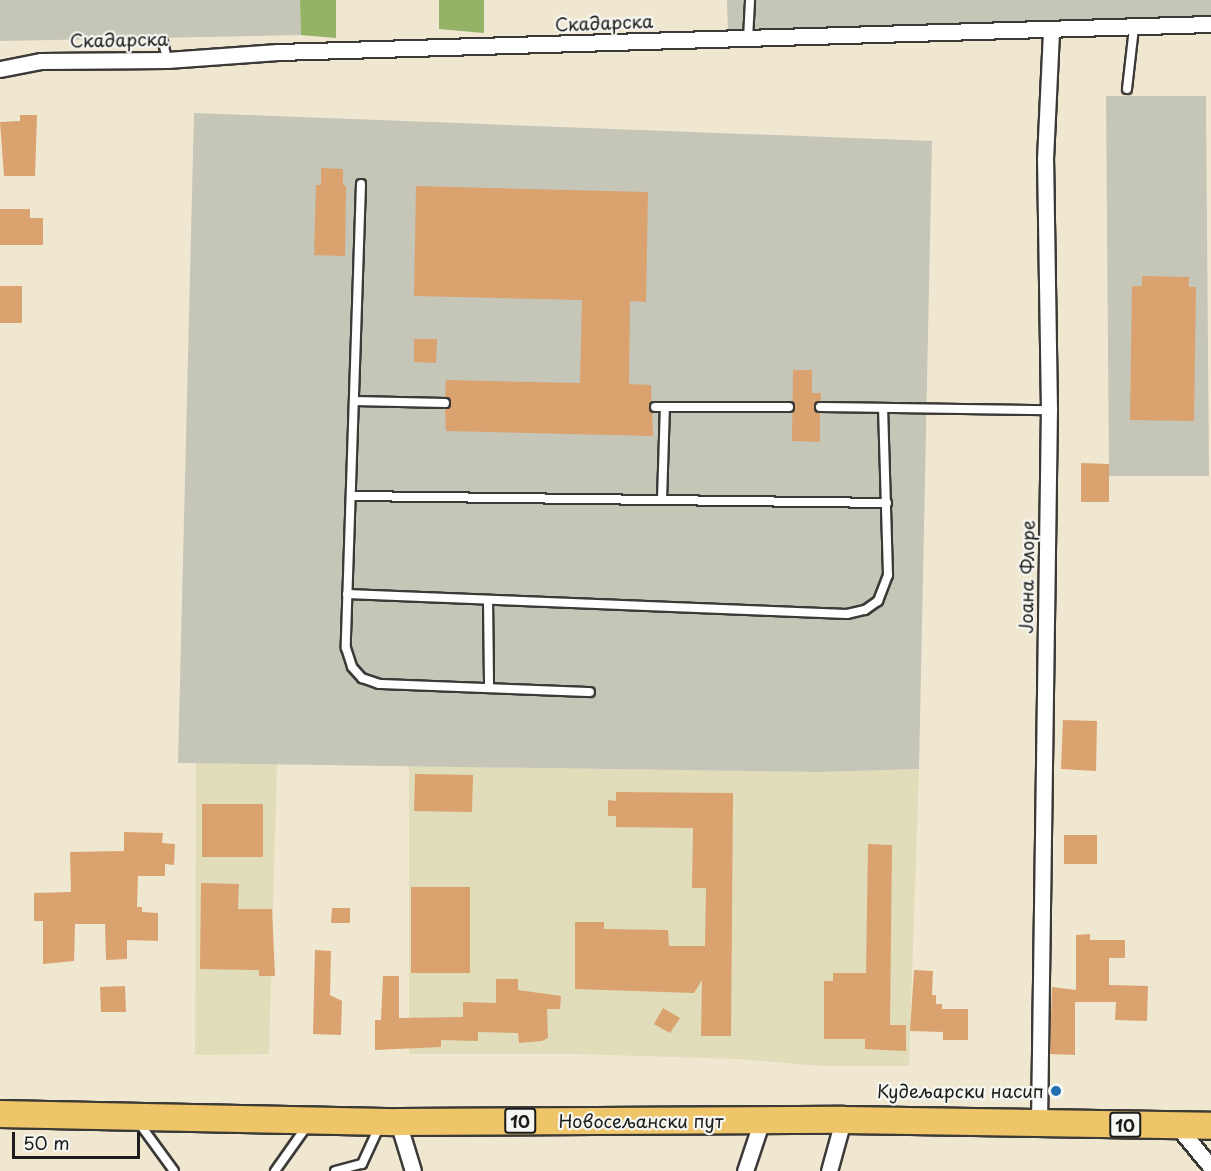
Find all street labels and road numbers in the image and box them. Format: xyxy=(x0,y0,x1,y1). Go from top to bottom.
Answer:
street label: Скадарска xyxy=(554,10,654,36)
street label: Скадарска xyxy=(70,28,168,52)
street label: Јоана Флоре xyxy=(1015,520,1039,634)
road number: 10 xyxy=(504,1108,536,1134)
street label: Новосељански пут xyxy=(558,1110,724,1132)
road number: 10 xyxy=(1108,1112,1142,1138)

